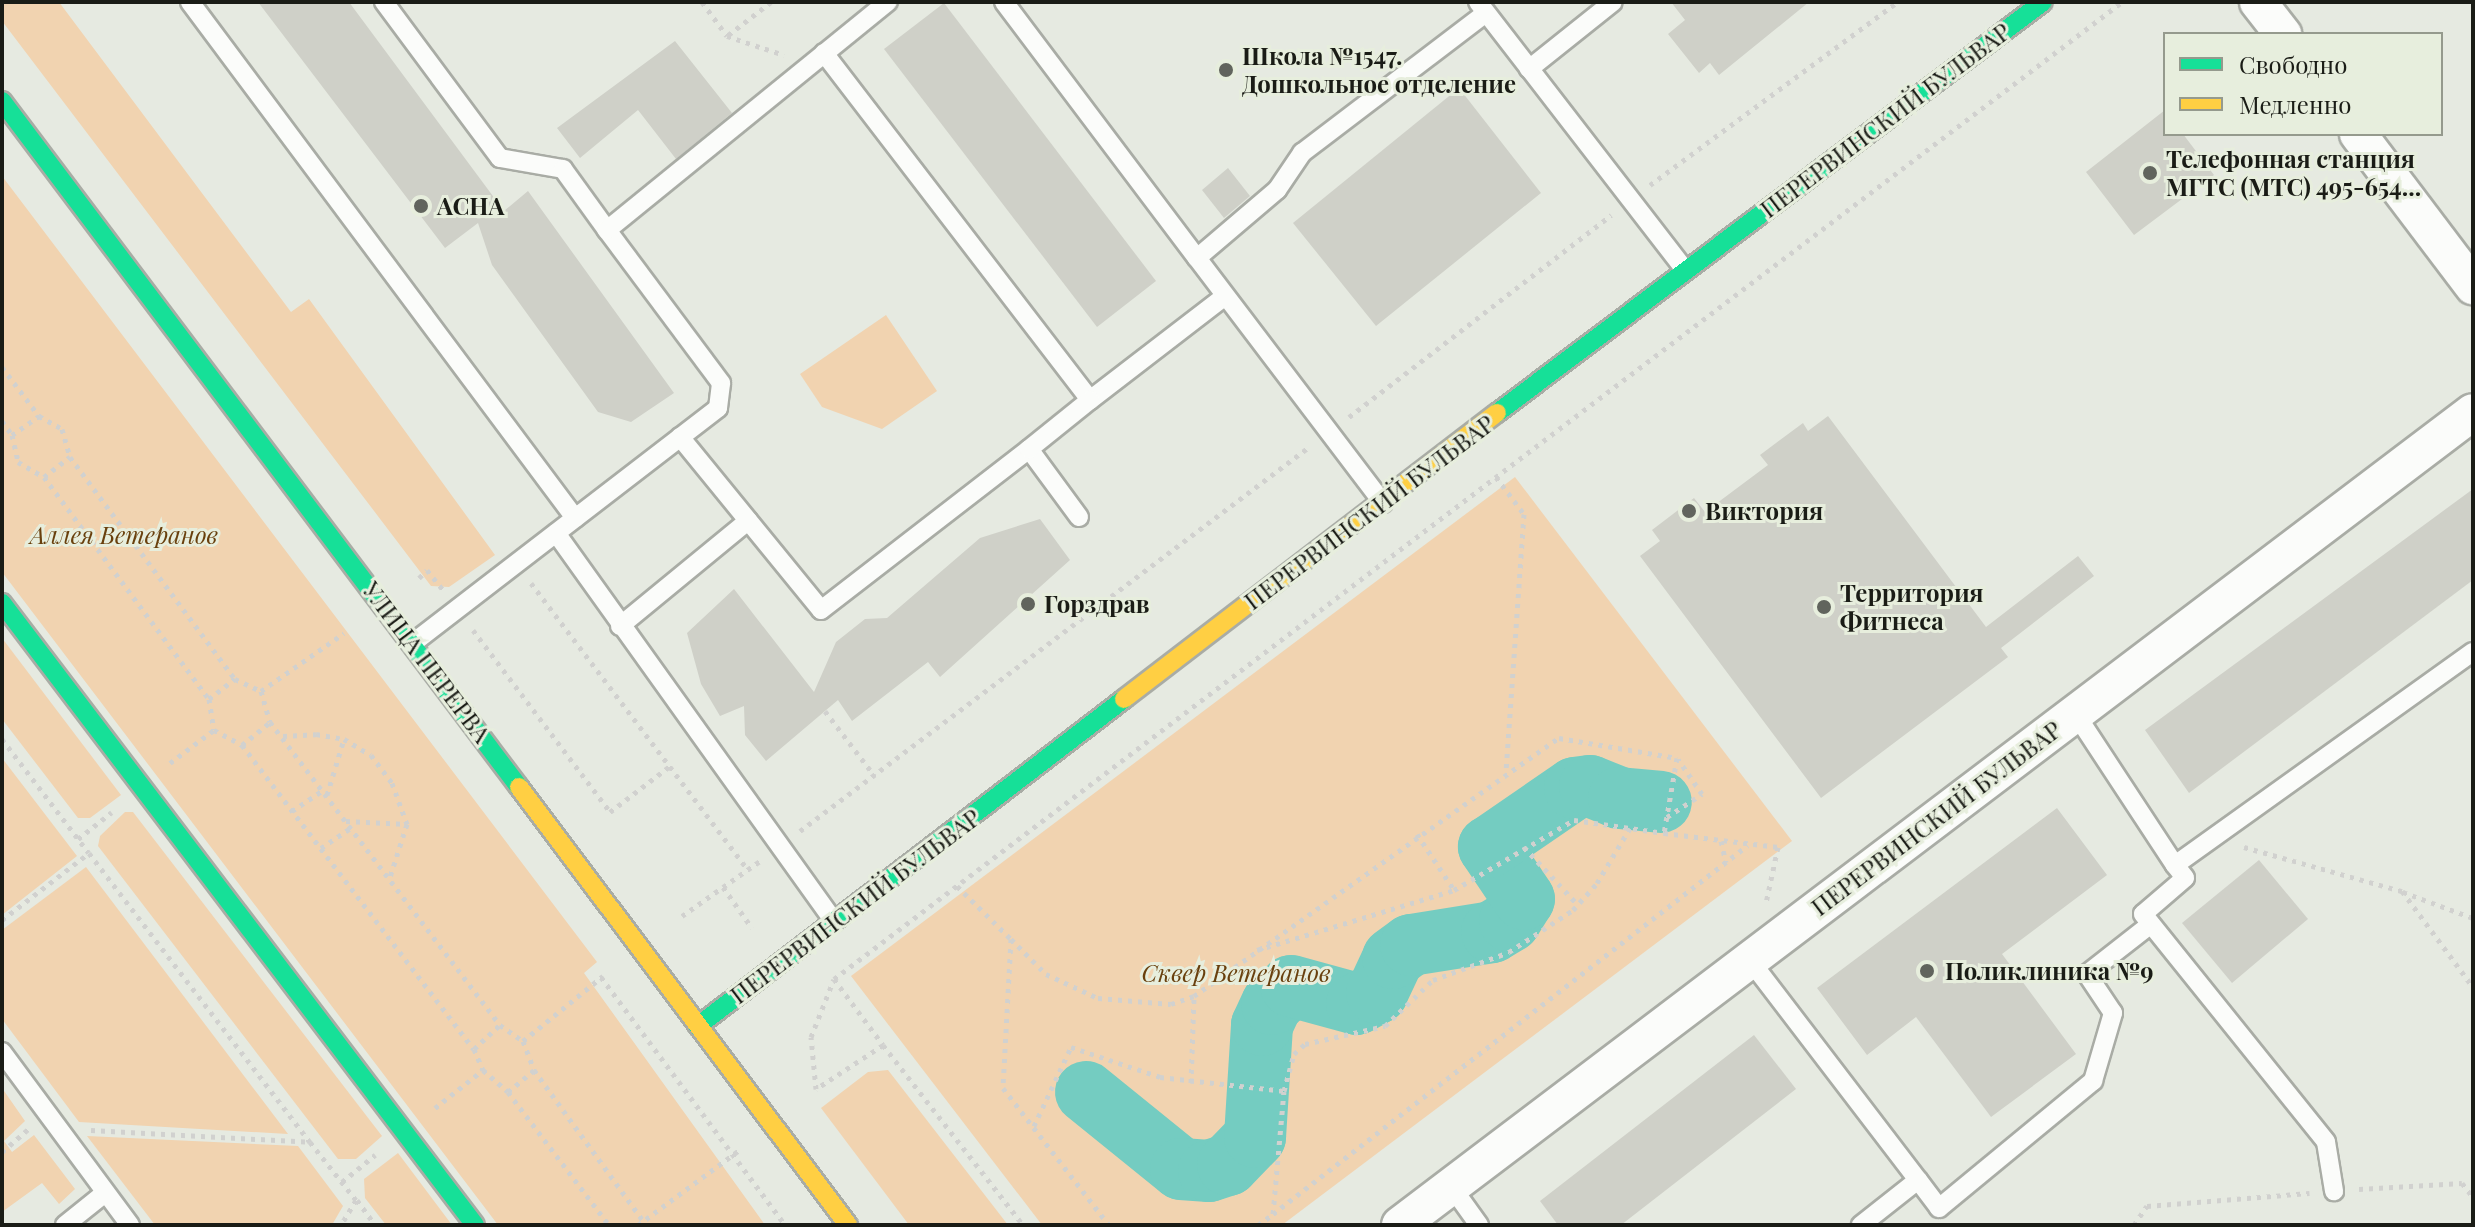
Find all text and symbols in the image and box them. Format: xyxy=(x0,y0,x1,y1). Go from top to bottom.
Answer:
street label: ПЕРЕРВИНСКИЙ БУЛЬВАР xyxy=(1754,17,2016,223)
legend xyxy=(2163,32,2443,136)
place label: Школа №1547. Дошкольное отделение xyxy=(1242,42,1516,98)
text: Свободно xyxy=(2239,48,2347,80)
marker: Школа №1547. Дошкольное отделение xyxy=(1217,61,1235,79)
text: Медленно xyxy=(2239,88,2352,120)
place label: Телефонная станция МГТС (МТС) 495-654... xyxy=(2166,145,2422,201)
marker: Телефонная станция МГТС (МТС) 495-654... xyxy=(2141,164,2159,182)
place label: АСНА xyxy=(437,192,505,220)
marker: АСНА xyxy=(412,197,430,215)
street label: ПЕРЕРВИНСКИЙ БУЛЬВАР xyxy=(1238,409,1500,615)
place label: Виктория xyxy=(1705,497,1823,525)
marker: Виктория xyxy=(1680,502,1698,520)
park label: Аллея Ветеранов xyxy=(30,521,218,549)
street label: УЛИЦА ПЕРЕРВА xyxy=(357,576,497,748)
place label: Территория Фитнеса xyxy=(1840,579,1984,635)
place label: Горздрав xyxy=(1044,590,1150,618)
marker: Горздрав xyxy=(1019,595,1037,613)
marker: Территория Фитнеса xyxy=(1815,598,1833,616)
street label: ПЕРЕРВИНСКИЙ БУЛЬВАР xyxy=(1805,715,2067,921)
street label: ПЕРЕРВИНСКИЙ БУЛЬВАР xyxy=(724,803,986,1009)
place label: Поликлиника №9 xyxy=(1945,957,2154,985)
park label: Сквер Ветеранов xyxy=(1142,959,1330,987)
marker: Поликлиника №9 xyxy=(1916,960,1938,982)

